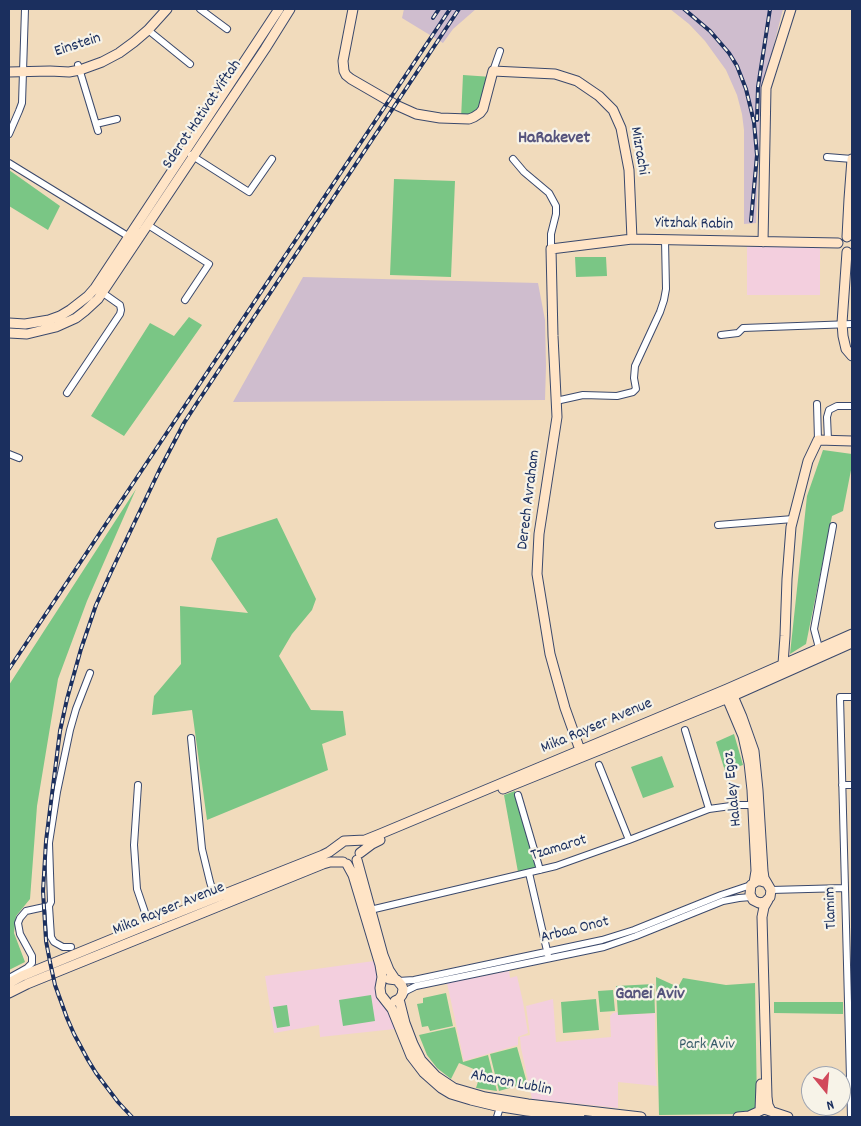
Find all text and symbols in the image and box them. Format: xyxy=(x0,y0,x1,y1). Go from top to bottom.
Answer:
street label: Einstein xyxy=(52,30,104,62)
street label: Sderot Hativat Yiftah xyxy=(159,57,247,173)
street label: Mizrachi xyxy=(624,125,652,177)
district label: HaRakevet xyxy=(518,129,590,151)
street label: Yitzhak Rabin xyxy=(655,215,733,235)
street label: Derech Avraham xyxy=(514,449,546,551)
street label: Mika Rayser Avenue xyxy=(538,695,656,759)
street label: Halaley Egoz xyxy=(721,750,747,828)
street label: Tzamarot xyxy=(529,831,589,867)
street label: Mika Rayser Avenue xyxy=(110,879,228,941)
street label: Tlamim xyxy=(822,886,842,930)
street label: Arbaa Onot xyxy=(539,913,611,949)
district label: Ganei Aviv xyxy=(615,985,685,1007)
park label: Park Aviv xyxy=(679,1036,735,1056)
north arrow xyxy=(801,1066,851,1116)
street label: Aharon Lublin xyxy=(469,1067,553,1101)
text: N xyxy=(824,1094,836,1115)

